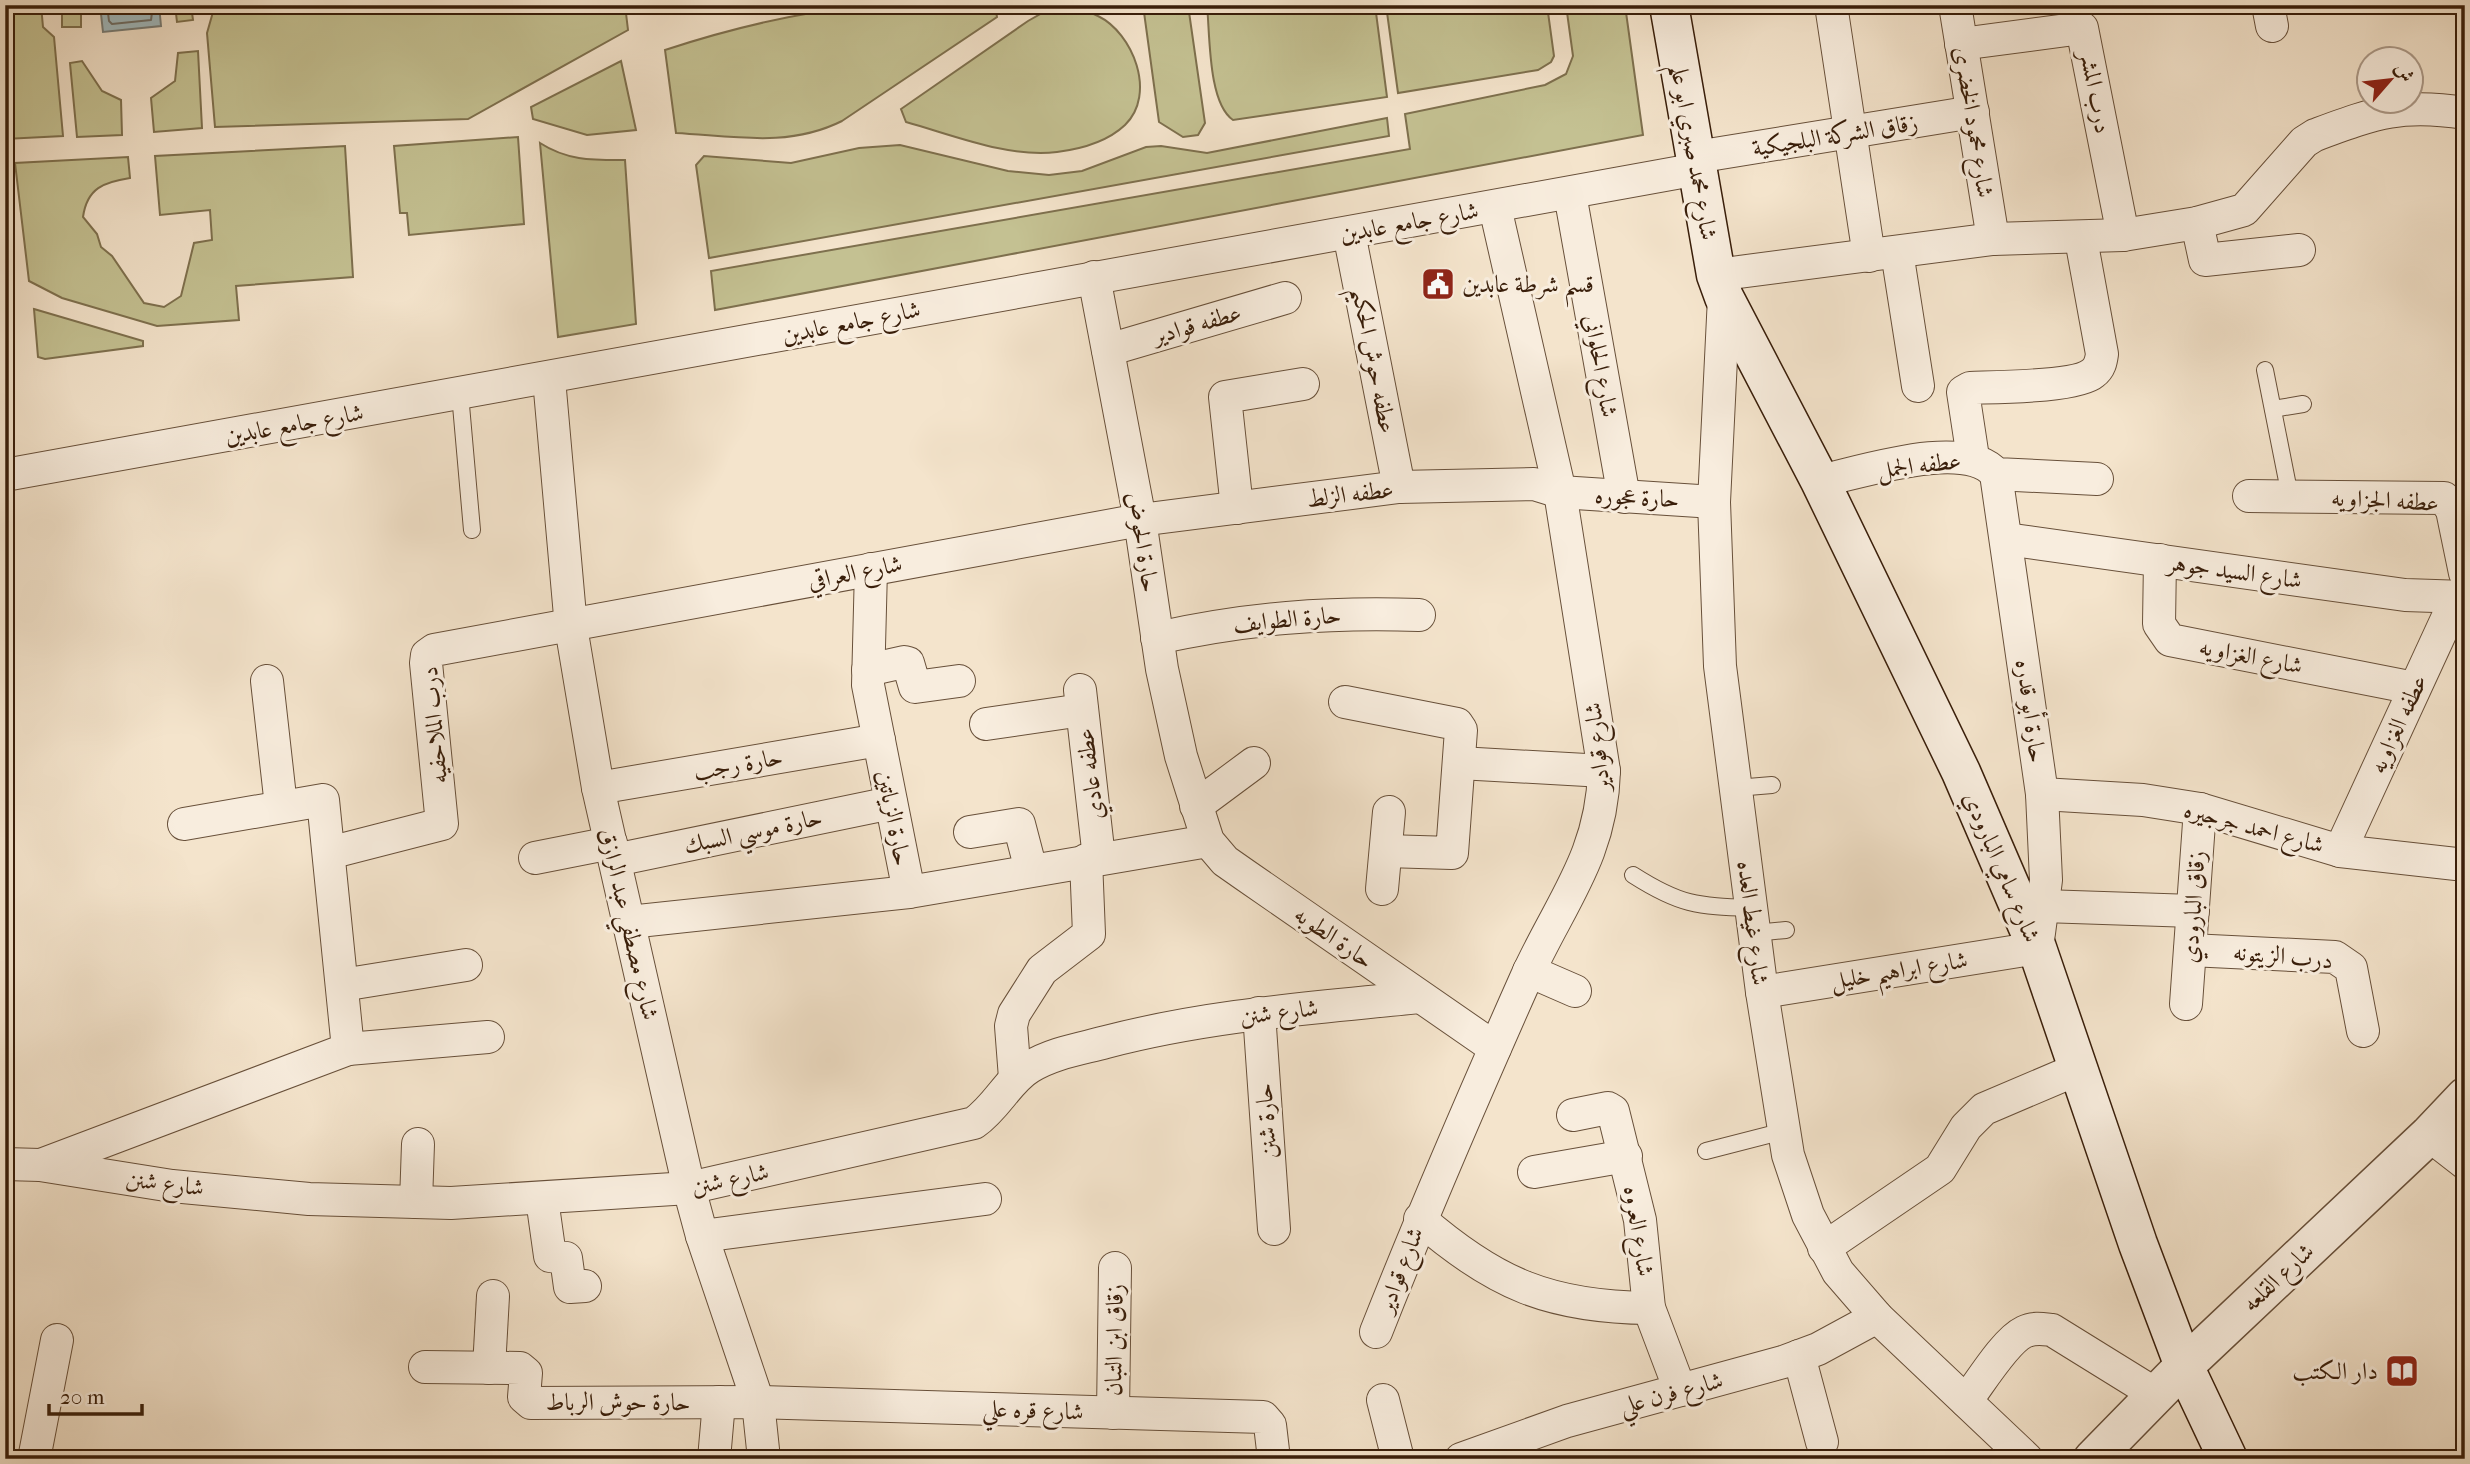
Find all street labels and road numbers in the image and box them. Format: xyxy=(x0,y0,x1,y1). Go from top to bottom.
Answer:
street label: شارع محمود الخضرى xyxy=(1942,44,2000,201)
street label: درب المشر xyxy=(2072,45,2118,136)
street label: شارع محمد صبري ابو علم xyxy=(1655,62,1723,244)
street label: زقاق الشركة البلجيكية xyxy=(1750,107,1920,164)
street label: شارع جامع عابدين xyxy=(1337,196,1482,256)
street label: عطفه حوش الحكيم xyxy=(1336,284,1402,438)
street label: شارع جامع عابدين xyxy=(779,295,924,357)
street label: عطفه قوادير xyxy=(1147,298,1245,352)
street label: شارع الحلواني xyxy=(1572,312,1624,421)
street label: شارع جامع عابدين xyxy=(222,398,367,458)
street label: عطفه الجمل xyxy=(1876,446,1963,487)
street label: عطفه الزلط xyxy=(1305,475,1395,513)
street label: حارة عجوره xyxy=(1594,481,1680,514)
street label: عطفه الجزاويه xyxy=(2330,483,2440,518)
street label: حارة الحوض xyxy=(1120,490,1165,594)
street label: شارع السيد جوهر xyxy=(2162,547,2304,600)
street label: شارع العراقي xyxy=(805,549,906,601)
street label: حارة الطوايف xyxy=(1232,600,1342,639)
street label: شارع الغزاويه xyxy=(2196,632,2305,686)
street label: حارة أبو قدره xyxy=(2009,657,2055,765)
street label: درب الملاحفيه xyxy=(415,665,454,785)
street label: عطفه الغزاويه xyxy=(2363,670,2434,778)
street label: شارع قوادير xyxy=(1578,700,1622,796)
street label: عطفه عادي xyxy=(1070,726,1114,821)
street label: حارة رجب xyxy=(691,742,785,788)
street label: حارة الزياتين xyxy=(870,768,917,868)
street label: شارع سامي البارودي xyxy=(1952,788,2046,949)
street label: شارع احمد جرجيره xyxy=(2179,795,2327,865)
street label: حارة موسي السبك xyxy=(681,803,826,867)
street label: شارع مصطفي عبد الرازق xyxy=(585,825,665,1025)
street label: زقاق البارودي xyxy=(2175,850,2216,965)
street label: شارع غيط العده xyxy=(1725,859,1775,988)
street label: حارة الطوبه xyxy=(1288,900,1379,975)
street label: درب الزيتونه xyxy=(2232,938,2334,975)
street label: شارع ابراهيم خليل xyxy=(1828,945,1971,1005)
street label: شارع شنن xyxy=(1238,993,1320,1037)
street label: حارة شنن xyxy=(1249,1082,1283,1160)
street label: شارع شنن xyxy=(689,1157,773,1207)
street label: شارع شنن xyxy=(124,1164,206,1208)
street label: شارع العروه xyxy=(1612,1184,1660,1279)
street label: شارع قوادير xyxy=(1370,1223,1435,1322)
street label: شارع القلعه xyxy=(2236,1237,2324,1322)
street label: زقاق ابن التبان xyxy=(1099,1284,1129,1396)
street label: شارع فرن علي xyxy=(1616,1366,1728,1429)
street label: حارة حوش الرباط xyxy=(545,1388,691,1417)
street label: شارع قره علي xyxy=(982,1394,1084,1435)

